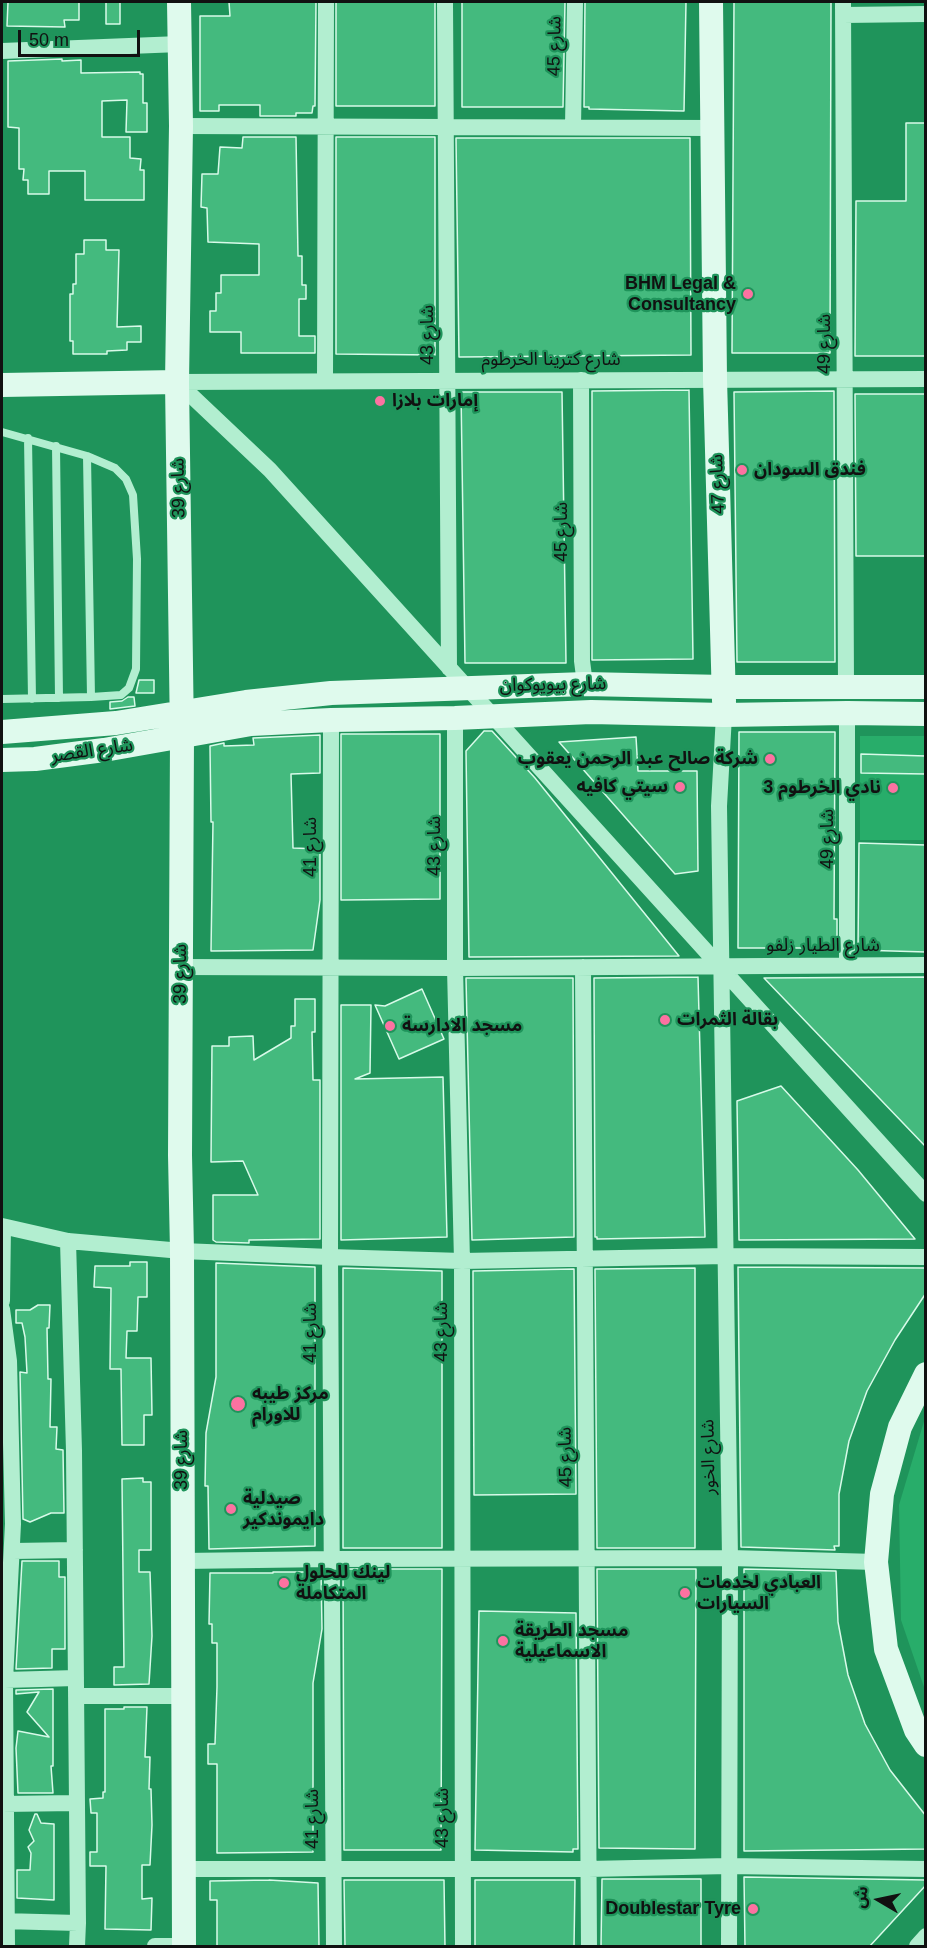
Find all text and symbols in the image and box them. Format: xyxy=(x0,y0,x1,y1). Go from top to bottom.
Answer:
street label: شارع 45 xyxy=(544,16,566,76)
scale bar xyxy=(21,18,142,56)
text: 50 m xyxy=(29,30,69,50)
place label: BHM Legal & Consultancy xyxy=(625,273,736,316)
marker: BHM Legal & Consultancy xyxy=(741,287,755,301)
street label: شارع 43 xyxy=(417,305,439,365)
street label: شارع 49 xyxy=(814,314,836,374)
street label: شارع كترينا الخرطوم xyxy=(481,349,621,371)
place label: إمارات بلازا xyxy=(392,390,478,412)
marker: إمارات بلازا xyxy=(373,394,387,408)
street label: شارع 47 xyxy=(706,454,730,514)
street label: شارع 39 xyxy=(168,458,190,518)
place label: فندق السودان xyxy=(754,459,866,481)
marker: فندق السودان xyxy=(735,463,749,477)
street label: شارع 45 xyxy=(551,502,573,562)
street label: شارع بيويوكوان xyxy=(500,673,606,697)
street label: شارع القصر xyxy=(50,735,134,767)
place label: شركة صالح عبد الرحمن يعقوب xyxy=(518,748,758,770)
marker: شركة صالح عبد الرحمن يعقوب xyxy=(763,752,777,766)
place label: سيتي كافيه xyxy=(576,776,668,798)
place label: نادي الخرطوم 3 xyxy=(763,777,881,799)
marker: سيتي كافيه xyxy=(673,780,687,794)
marker: نادي الخرطوم 3 xyxy=(886,781,900,795)
street label: شارع 49 xyxy=(817,809,839,869)
street label: شارع 43 xyxy=(424,816,446,876)
street label: شارع 41 xyxy=(300,817,322,877)
street label: شارع الطيار زلفو xyxy=(766,935,880,957)
street label: شارع 39 xyxy=(170,944,192,1004)
place label: بقالة الثمرات xyxy=(677,1009,778,1031)
marker: بقالة الثمرات xyxy=(658,1013,672,1027)
place label: مسجد الادارسة xyxy=(402,1015,522,1037)
marker: مسجد الادارسة xyxy=(383,1019,397,1033)
street label: شارع 43 xyxy=(431,1302,453,1362)
street label: شارع 41 xyxy=(300,1303,322,1363)
place label: مركز طيبه للاورام xyxy=(252,1383,329,1426)
marker: مركز طيبه للاورام xyxy=(229,1395,247,1413)
street label: شارع الخور xyxy=(698,1419,720,1495)
street label: شارع 45 xyxy=(555,1427,577,1487)
street label: شارع 39 xyxy=(171,1430,193,1490)
place label: صيدلية دايموندكير xyxy=(243,1488,324,1530)
marker: صيدلية دايموندكير xyxy=(224,1502,238,1516)
place label: لينك للحلول المتكاملة xyxy=(296,1562,390,1604)
place label: العبادي لخدمات السيارات xyxy=(697,1572,821,1614)
marker: لينك للحلول المتكاملة xyxy=(277,1576,291,1590)
marker: العبادي لخدمات السيارات xyxy=(678,1586,692,1600)
place label: مسجد الطريقة الاسماعيلية xyxy=(515,1620,628,1662)
marker: مسجد الطريقة الاسماعيلية xyxy=(496,1634,510,1648)
street label: شارع 43 xyxy=(432,1788,454,1848)
street label: شارع 41 xyxy=(302,1789,324,1849)
north arrow xyxy=(849,1870,909,1930)
text: ش xyxy=(851,1885,871,1909)
place label: Doublestar Tyre xyxy=(605,1898,741,1920)
marker: Doublestar Tyre xyxy=(746,1902,760,1916)

